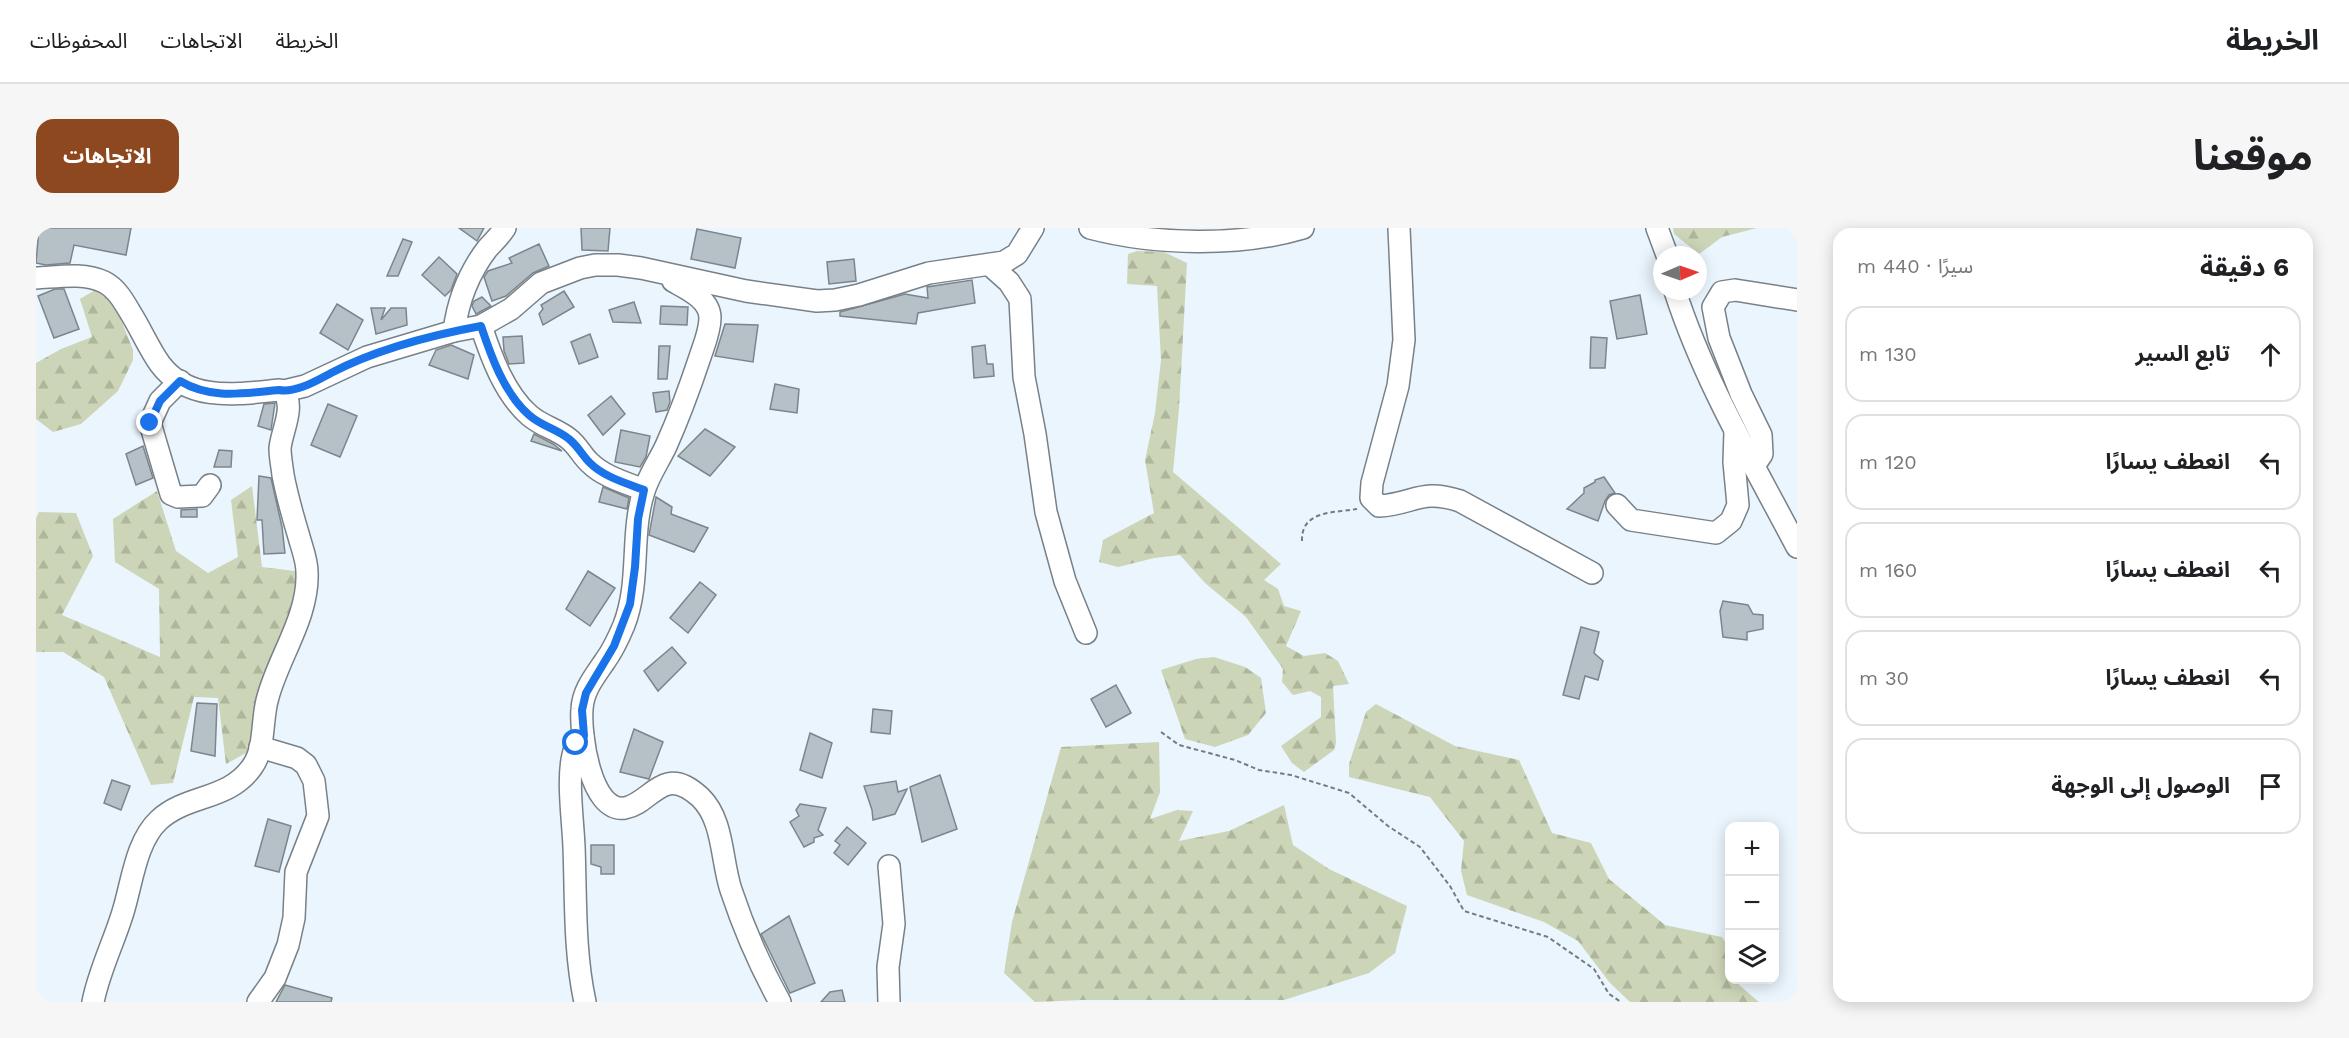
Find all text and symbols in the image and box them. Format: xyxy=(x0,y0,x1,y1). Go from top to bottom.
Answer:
text: الخريطة xyxy=(2226,24,2319,57)
text: المحفوظات xyxy=(30,28,127,53)
text: الاتجاهات xyxy=(160,28,242,53)
text: الخريطة xyxy=(275,28,338,53)
button: الاتجاهات xyxy=(36,119,179,193)
text: موقعنا xyxy=(2193,131,2313,180)
north arrow xyxy=(1653,246,1707,300)
text: 6 دقيقة xyxy=(2200,252,2289,282)
text: سيرًا · 440 m xyxy=(1857,254,1973,278)
icon: ahead xyxy=(2254,338,2287,371)
text: تابع السير xyxy=(2135,341,2230,366)
text: 130 m xyxy=(1859,342,1917,366)
route end xyxy=(136,409,162,435)
icon: left xyxy=(2254,446,2287,479)
text: انعطف يسارًا xyxy=(2106,449,2230,474)
text: 120 m xyxy=(1859,450,1917,474)
icon: left xyxy=(2254,554,2287,587)
text: انعطف يسارًا xyxy=(2106,557,2230,582)
text: 160 m xyxy=(1859,558,1917,582)
icon: left xyxy=(2254,662,2287,695)
text: انعطف يسارًا xyxy=(2106,665,2230,690)
text: 30 m xyxy=(1859,666,1909,690)
route start xyxy=(562,729,588,755)
icon: arrive xyxy=(2254,770,2287,803)
text: الوصول إلى الوجهة xyxy=(2051,773,2230,798)
map controls xyxy=(1725,822,1779,984)
button: + xyxy=(1725,822,1779,876)
button: − xyxy=(1725,876,1779,930)
button: layers xyxy=(1725,930,1779,984)

